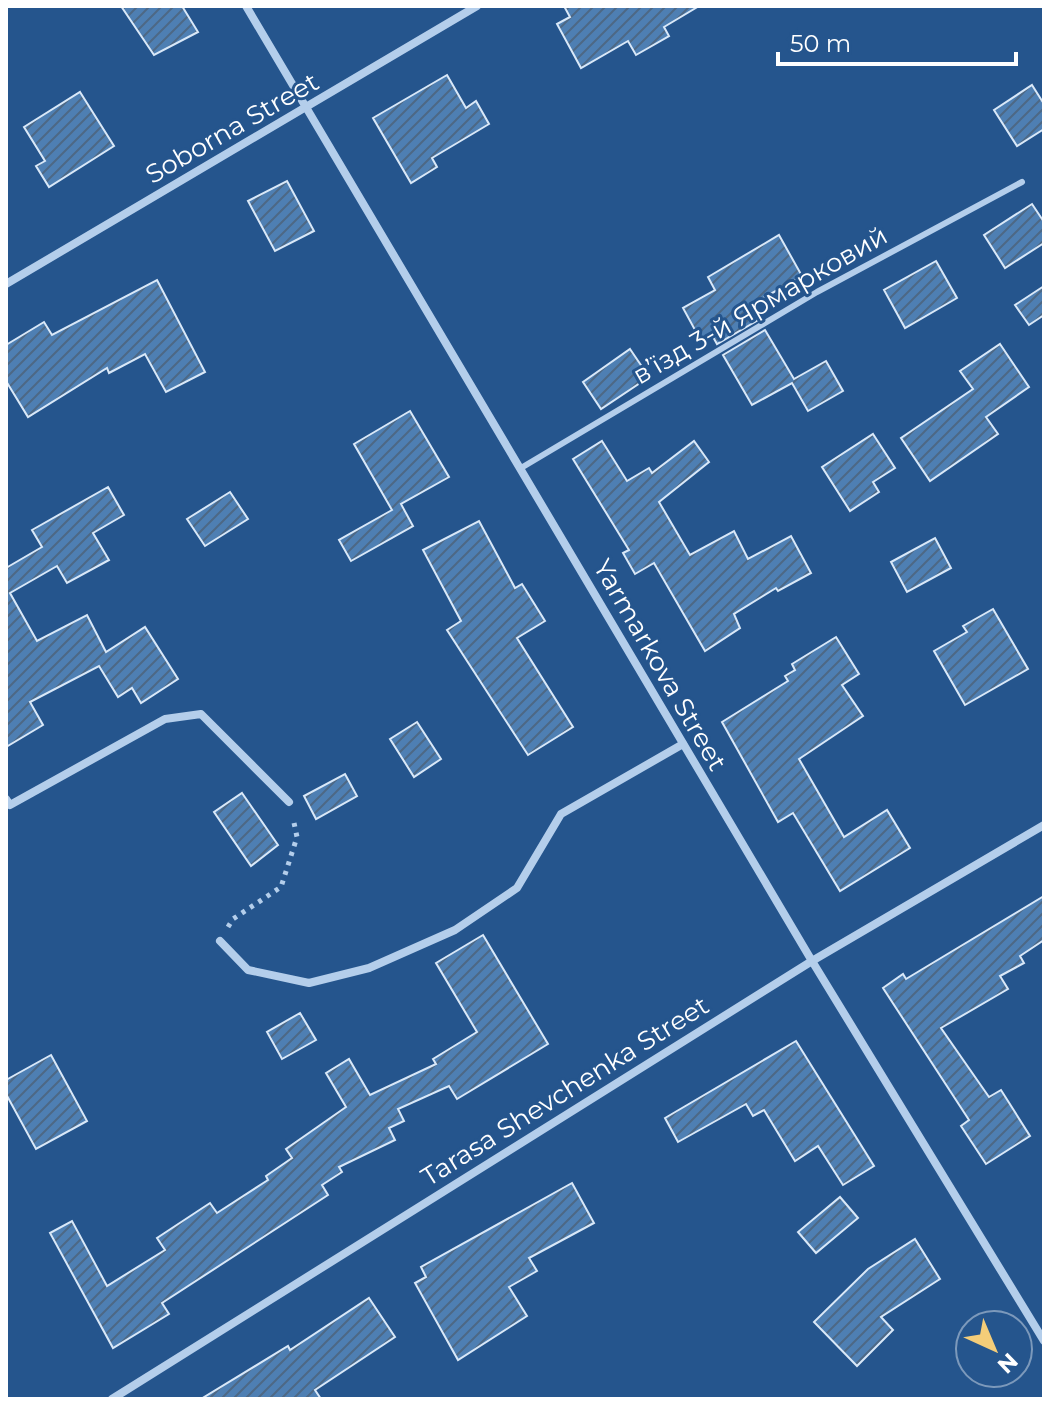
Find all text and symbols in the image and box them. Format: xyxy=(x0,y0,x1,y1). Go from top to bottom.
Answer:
scale bar xyxy=(778,16,1016,66)
text: 50 m xyxy=(790,29,851,58)
street label: Soborna Street xyxy=(140,65,324,191)
street label: в’їзд 3-й Ярмарковий xyxy=(627,219,893,391)
street label: Yarmarkova Street xyxy=(586,554,734,776)
street label: Tarasa Shevchenka Street xyxy=(415,989,715,1193)
north arrow xyxy=(954,1309,1034,1389)
text: N xyxy=(992,1347,1023,1379)

